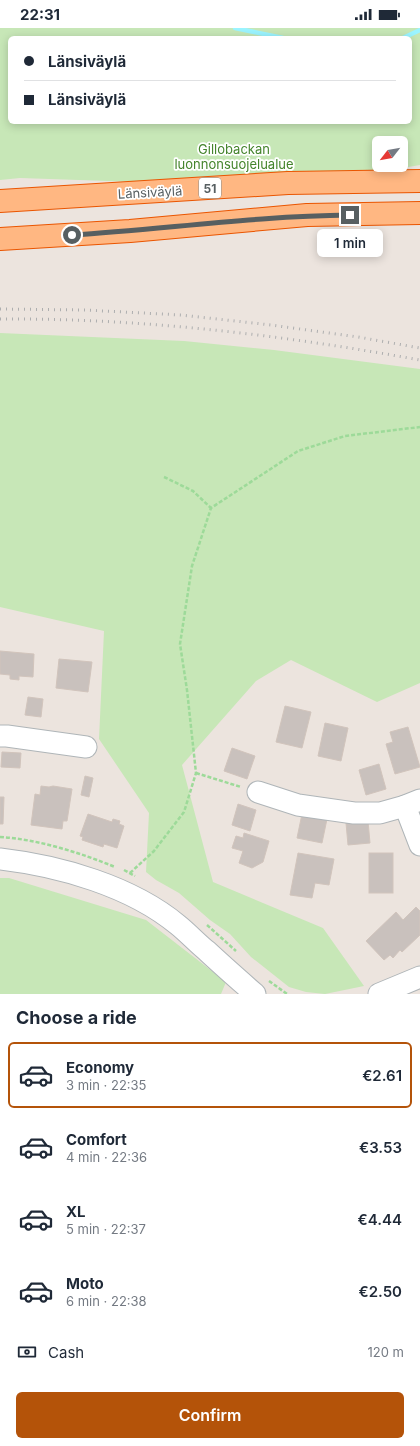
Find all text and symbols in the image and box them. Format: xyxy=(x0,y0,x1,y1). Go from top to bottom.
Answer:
text: 22:31 xyxy=(20,5,60,24)
text: Länsiväylä xyxy=(48,52,126,71)
text: Länsiväylä xyxy=(48,90,126,109)
north arrow xyxy=(372,136,408,172)
map controls xyxy=(372,136,408,172)
park label: Gillobackan luonnonsuojelualue xyxy=(174,141,294,172)
road number: 51 xyxy=(199,178,221,198)
street label: Länsiväylä xyxy=(117,182,183,202)
route end xyxy=(341,206,359,224)
route start xyxy=(63,226,81,244)
callout: 1 min xyxy=(317,229,383,257)
text: 1 min xyxy=(334,235,366,251)
text: Choose a ride xyxy=(16,1007,137,1028)
icon: car xyxy=(18,1057,54,1093)
text: Economy xyxy=(66,1058,134,1077)
text: €2.61 xyxy=(362,1066,402,1085)
text: 3 min · 22:35 xyxy=(66,1077,147,1093)
icon: car xyxy=(18,1129,54,1165)
text: Comfort xyxy=(66,1130,127,1149)
text: €3.53 xyxy=(359,1138,402,1157)
text: 4 min · 22:36 xyxy=(66,1149,147,1165)
icon: car xyxy=(18,1201,54,1237)
text: XL xyxy=(66,1202,86,1221)
text: €4.44 xyxy=(358,1210,402,1229)
text: 5 min · 22:37 xyxy=(66,1221,146,1237)
icon: car xyxy=(18,1273,54,1309)
text: Moto xyxy=(66,1274,104,1293)
text: €2.50 xyxy=(359,1282,402,1301)
text: 6 min · 22:38 xyxy=(66,1293,147,1309)
icon: cash xyxy=(16,1341,38,1363)
text: Cash xyxy=(48,1343,84,1362)
text: 120 m xyxy=(368,1344,404,1360)
button: Confirm xyxy=(16,1392,404,1438)

